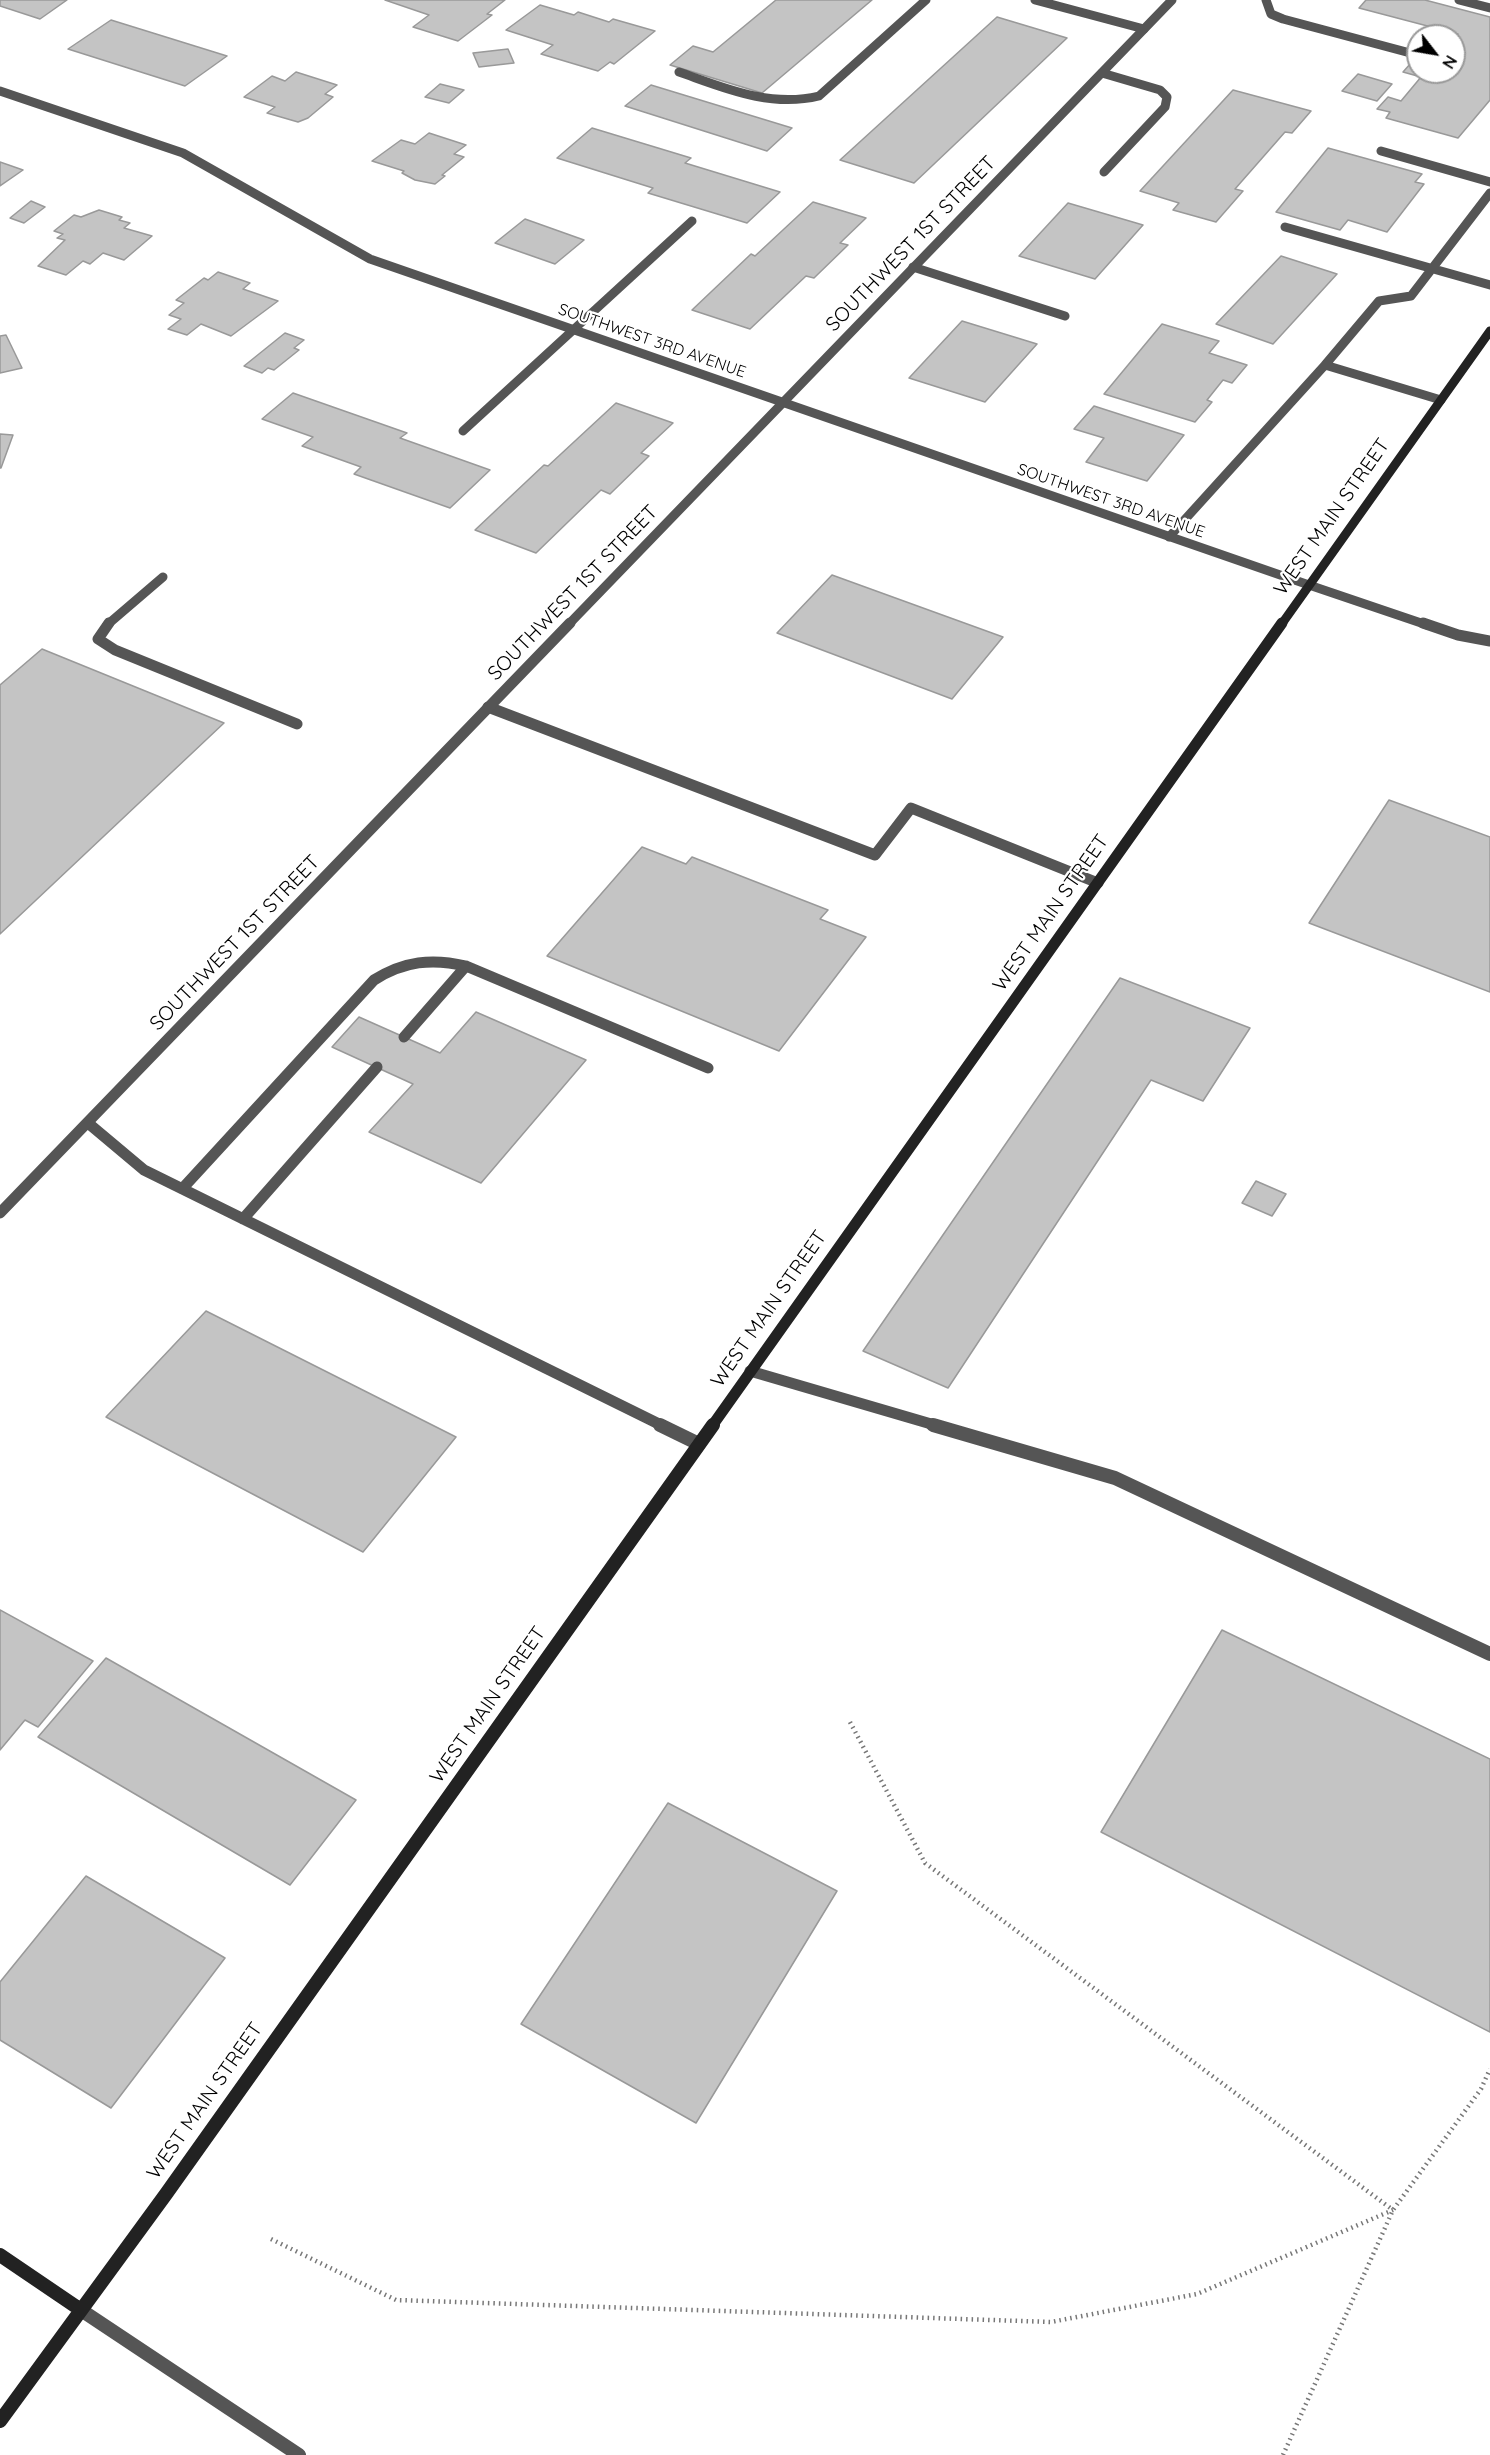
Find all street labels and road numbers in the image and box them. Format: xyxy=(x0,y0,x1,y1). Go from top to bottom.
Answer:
street label: SOUTHWEST 1ST STREET xyxy=(821,151,1001,337)
street label: SOUTHWEST 3RD AVENUE xyxy=(556,300,748,382)
street label: WEST MAIN STREET xyxy=(1269,434,1395,600)
street label: SOUTHWEST 3RD AVENUE xyxy=(1015,460,1207,542)
street label: SOUTHWEST 1ST STREET xyxy=(483,500,663,686)
street label: WEST MAIN STREET xyxy=(988,830,1114,996)
street label: SOUTHWEST 1ST STREET xyxy=(145,850,325,1036)
street label: WEST MAIN STREET xyxy=(706,1226,832,1392)
street label: WEST MAIN STREET xyxy=(425,1622,551,1788)
street label: WEST MAIN STREET xyxy=(142,2018,268,2184)

